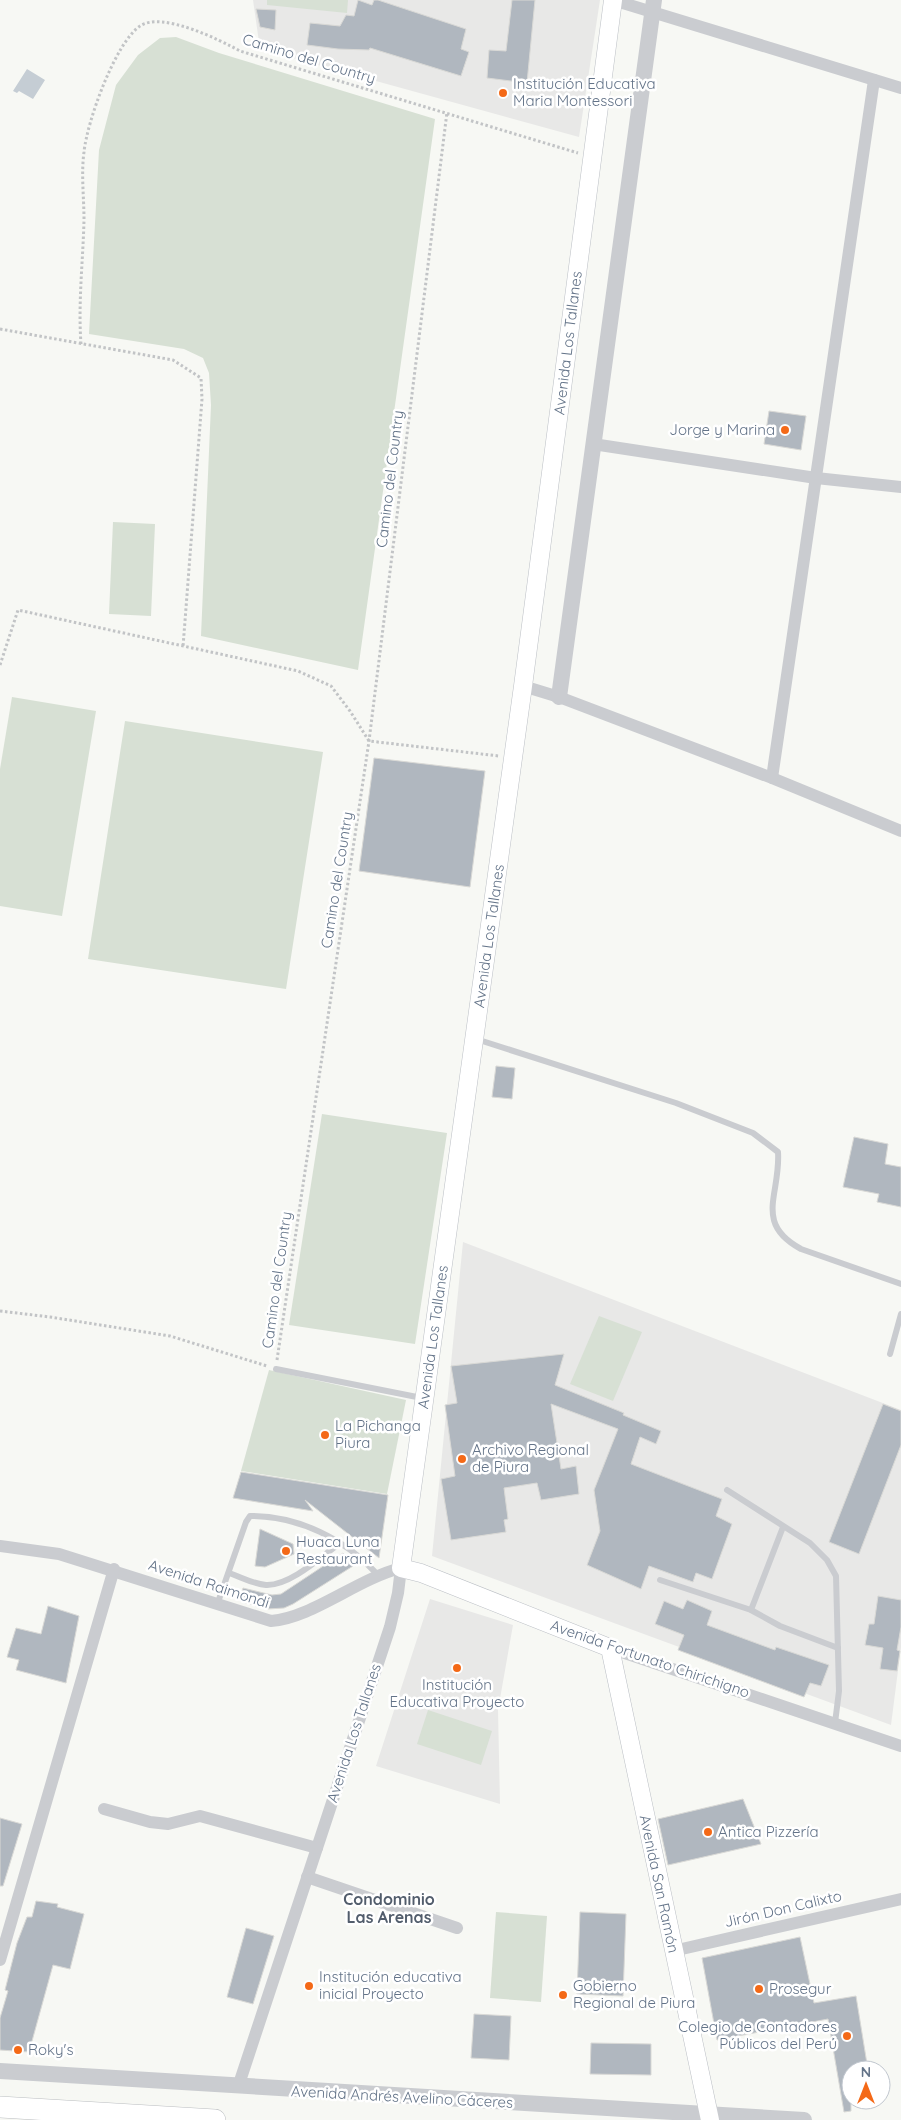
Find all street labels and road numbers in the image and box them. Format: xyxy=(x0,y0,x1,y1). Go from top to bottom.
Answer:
street label: Camino del Country xyxy=(240,29,378,88)
street label: Avenida Los Tallanes xyxy=(549,270,586,416)
street label: Camino del Country xyxy=(372,409,407,549)
street label: Camino del Country xyxy=(316,810,357,950)
street label: Avenida Los Tallanes xyxy=(469,863,508,1009)
street label: Camino del Country xyxy=(257,1210,296,1350)
street label: Avenida Los Tallanes xyxy=(413,1264,452,1410)
street label: Avenida Raimondi xyxy=(146,1555,272,1612)
street label: Avenida Fortunato Chirichigno xyxy=(548,1615,752,1702)
street label: Avenida Los Tallanes xyxy=(322,1661,385,1805)
street label: Avenida San Ramón xyxy=(636,1813,683,1955)
street label: Jirón Don Calixto xyxy=(722,1886,843,1931)
street label: Avenida Andrés Avelino Cáceres xyxy=(290,2081,514,2112)

